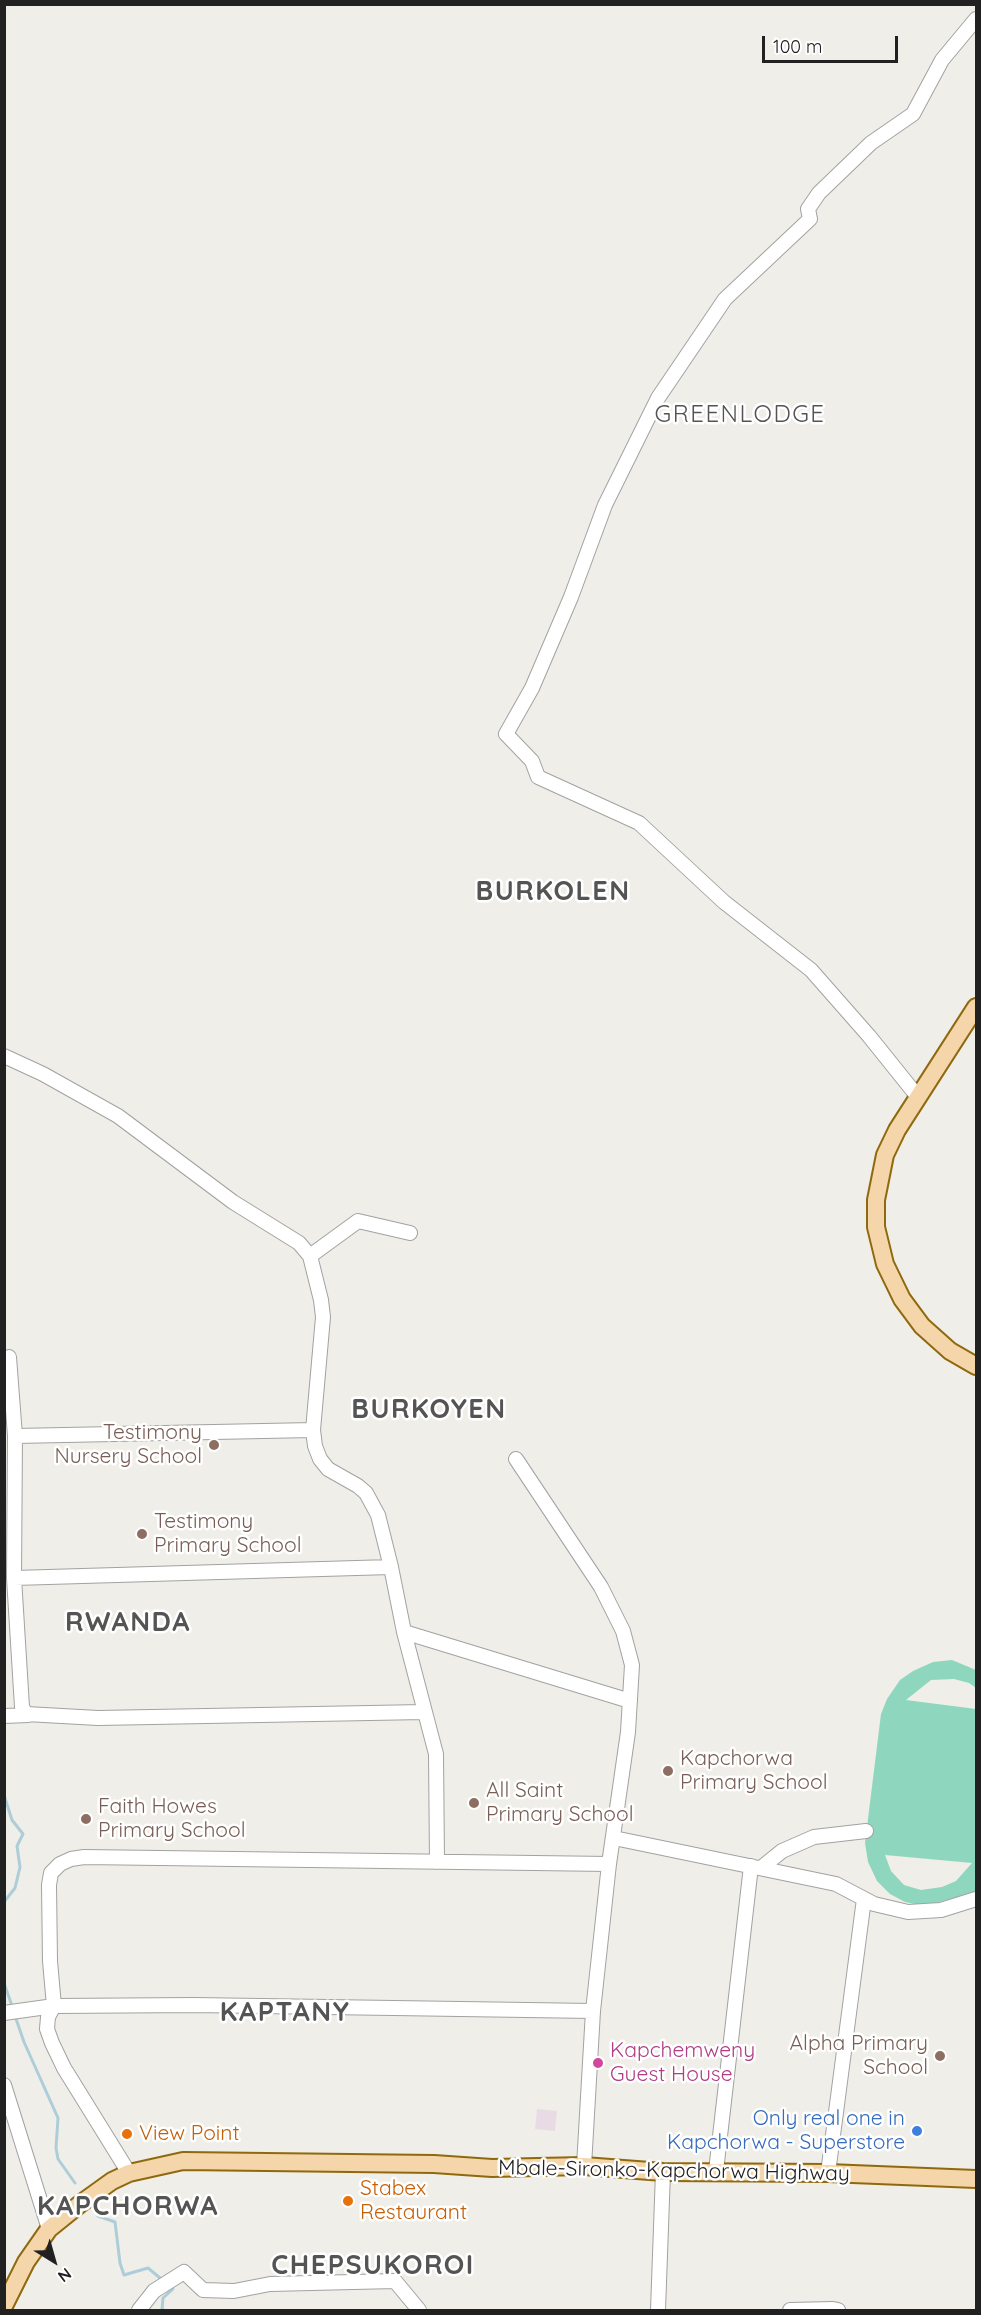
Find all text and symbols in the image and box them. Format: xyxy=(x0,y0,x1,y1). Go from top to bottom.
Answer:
scale bar xyxy=(765,24,902,62)
text: 100 m xyxy=(773,35,822,58)
district label: GREENLODGE xyxy=(655,401,825,429)
district label: BURKOLEN xyxy=(475,876,631,908)
district label: BURKOYEN xyxy=(351,1394,507,1426)
place label: Testimony Nursery School xyxy=(54,1420,202,1470)
marker: Testimony Nursery School xyxy=(207,1438,221,1452)
place label: Testimony Primary School xyxy=(154,1509,302,1559)
marker: Testimony Primary School xyxy=(135,1527,149,1541)
district label: RWANDA xyxy=(65,1607,191,1639)
place label: Kapchorwa Primary School xyxy=(680,1746,828,1796)
marker: Kapchorwa Primary School xyxy=(661,1764,675,1778)
place label: All Saint Primary School xyxy=(486,1778,634,1828)
place label: Faith Howes Primary School xyxy=(98,1794,246,1844)
marker: All Saint Primary School xyxy=(467,1796,481,1810)
marker: Faith Howes Primary School xyxy=(79,1812,93,1826)
district label: KAPTANY xyxy=(220,1997,350,2029)
place label: Alpha Primary School xyxy=(789,2031,928,2081)
place label: Kapchemweny Guest House xyxy=(610,2038,755,2088)
marker: Alpha Primary School xyxy=(933,2049,947,2063)
marker: Kapchemweny Guest House xyxy=(591,2056,605,2070)
place label: Only real one in Kapchorwa - Superstore xyxy=(667,2106,905,2156)
place label: View Point xyxy=(139,2121,240,2147)
marker: Only real one in Kapchorwa - Superstore xyxy=(910,2124,924,2138)
marker: View Point xyxy=(120,2127,134,2141)
street label: Mbale-Sironko-Kapchorwa Highway xyxy=(498,2155,850,2187)
place label: Stabex Restaurant xyxy=(360,2176,467,2226)
district label: KAPCHORWA xyxy=(37,2191,219,2223)
marker: Stabex Restaurant xyxy=(341,2194,355,2208)
north arrow xyxy=(24,2231,84,2291)
district label: CHEPSUKOROI xyxy=(271,2250,475,2282)
text: N xyxy=(54,2264,76,2287)

